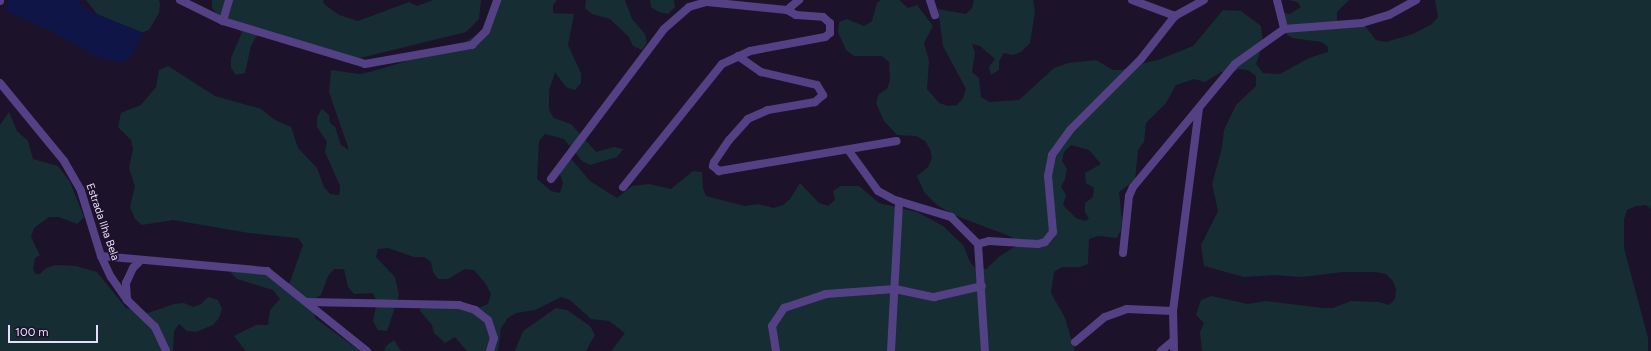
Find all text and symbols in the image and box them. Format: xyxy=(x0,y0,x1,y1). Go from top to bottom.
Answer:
street label: Estrada Ilha Bela xyxy=(83,182,121,262)
scale bar xyxy=(10,317,100,343)
text: 100 m xyxy=(15,325,49,339)

